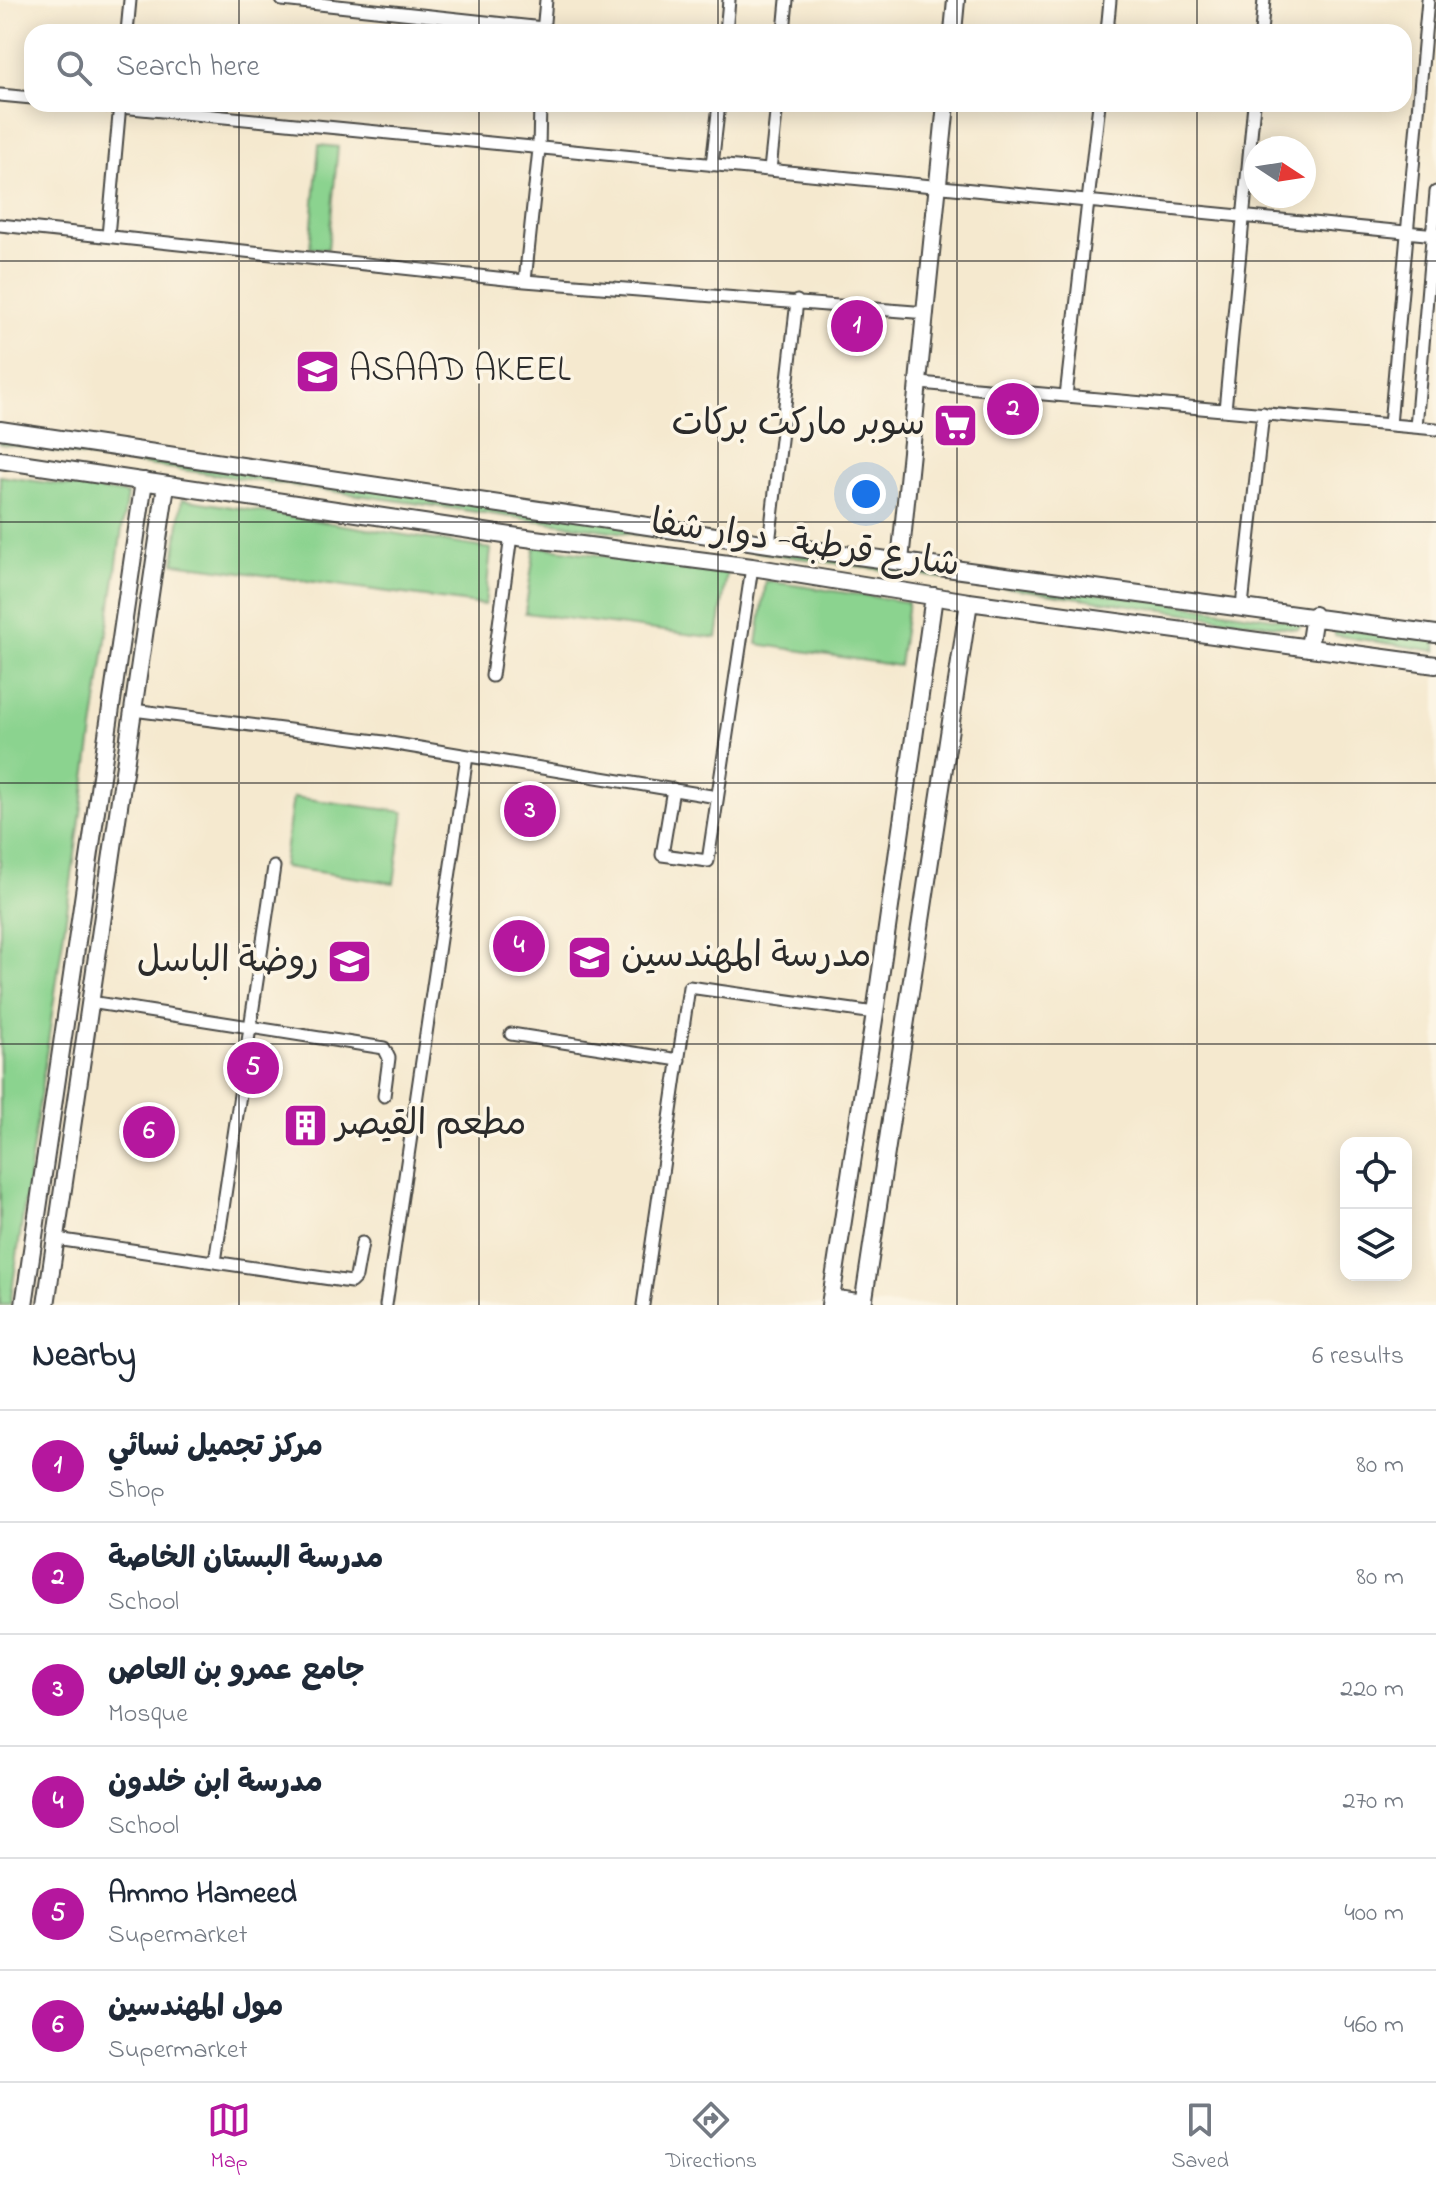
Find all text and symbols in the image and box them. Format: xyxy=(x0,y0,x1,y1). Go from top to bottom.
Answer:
search box xyxy=(24,24,1412,112)
icon: search xyxy=(52,46,96,90)
text: Search here xyxy=(116,46,260,90)
north arrow xyxy=(1244,136,1316,208)
pin: 1 xyxy=(831,296,883,356)
place label: ASAAD AKEEL xyxy=(349,345,571,398)
school or university icon: ASAAD AKEEL xyxy=(294,347,342,395)
pin: 2 xyxy=(987,379,1039,439)
place label: سوبر ماركت بركات xyxy=(671,399,925,452)
supermarket icon: سوبر ماركت بركات xyxy=(932,401,980,449)
your location xyxy=(846,474,886,514)
street label: شارع قرطبة- دوار شفا xyxy=(647,497,963,593)
pin: 3 xyxy=(504,781,556,841)
pin: 4 xyxy=(493,916,545,976)
place label: مدرسة المهندسين xyxy=(621,931,872,984)
school or university icon: مدرسة المهندسين xyxy=(566,933,614,981)
place label: روضة الباسل xyxy=(137,936,319,989)
school or university icon: روضة الباسل xyxy=(326,938,374,986)
pin: 5 xyxy=(227,1038,279,1098)
place label: مطعم القيصر xyxy=(333,1099,526,1152)
building icon: مطعم القيصر xyxy=(281,1101,329,1149)
pin: 6 xyxy=(123,1102,175,1162)
map controls xyxy=(1340,1137,1412,1281)
button: locate xyxy=(1340,1137,1412,1209)
button: layers xyxy=(1340,1209,1412,1281)
text: Nearby xyxy=(32,1332,136,1382)
text: 6 results xyxy=(1312,1338,1404,1376)
text: مركز تجميل نسائي xyxy=(108,1426,323,1470)
text: 1 xyxy=(54,1447,62,1485)
text: 80 m xyxy=(1356,1447,1404,1485)
text: Shop xyxy=(108,1472,165,1510)
text: مدرسة البستان الخاصة xyxy=(108,1538,383,1582)
text: 2 xyxy=(52,1559,64,1597)
text: 80 m xyxy=(1356,1559,1404,1597)
text: School xyxy=(108,1584,179,1622)
text: جامع عمرو بن العاص xyxy=(108,1650,365,1694)
text: 3 xyxy=(53,1671,63,1709)
text: 220 m xyxy=(1340,1671,1404,1709)
text: Mosque xyxy=(108,1696,188,1734)
text: مدرسة ابن خلدون xyxy=(108,1762,323,1806)
text: 4 xyxy=(53,1783,63,1821)
text: 270 m xyxy=(1342,1783,1404,1821)
text: School xyxy=(108,1808,179,1846)
text: Ammo Hameed xyxy=(108,1873,297,1917)
text: 5 xyxy=(51,1895,65,1933)
text: 400 m xyxy=(1344,1895,1404,1933)
text: Supermarket xyxy=(108,1917,247,1955)
text: مول المهندسين xyxy=(108,1986,284,2030)
text: 6 xyxy=(52,2007,64,2045)
text: 460 m xyxy=(1344,2007,1404,2045)
text: Supermarket xyxy=(108,2032,247,2070)
tab: Map xyxy=(207,2098,251,2178)
tab: Directions xyxy=(666,2098,757,2178)
tab: Saved xyxy=(1171,2098,1229,2178)

